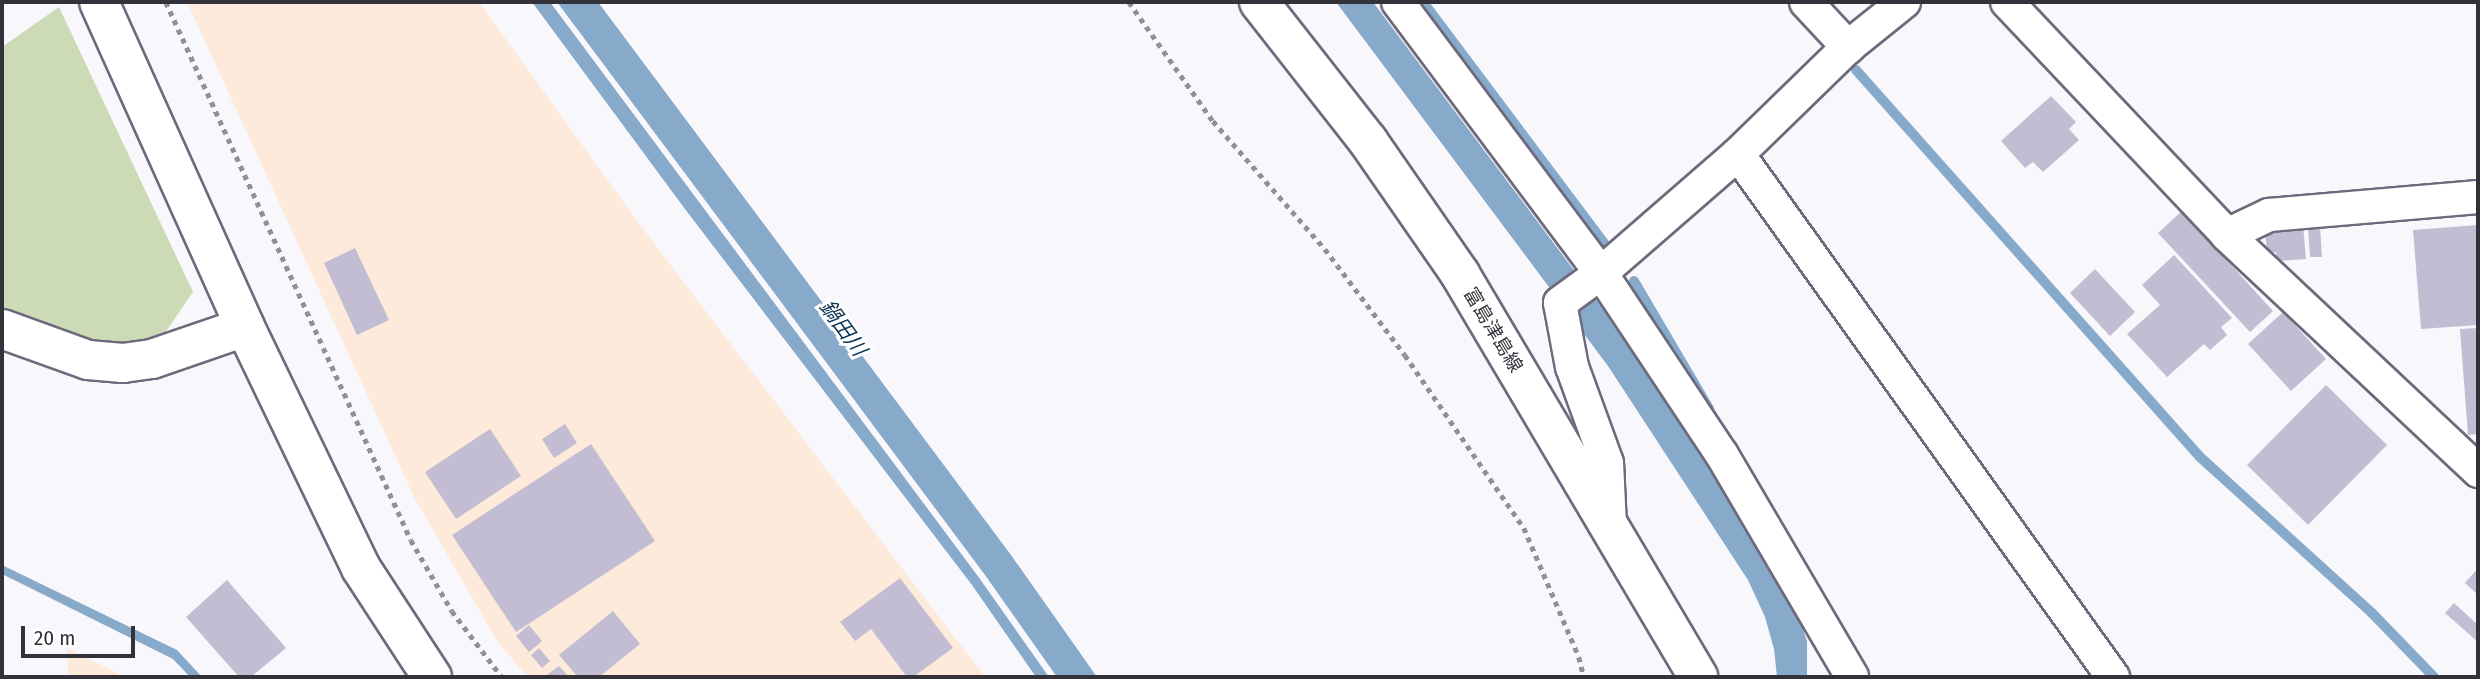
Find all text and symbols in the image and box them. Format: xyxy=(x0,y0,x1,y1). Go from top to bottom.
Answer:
street label: 富島津島線 xyxy=(1459,283,1527,377)
water label: 鍋田川 xyxy=(814,295,872,361)
scale bar xyxy=(24,612,138,656)
text: 20 m xyxy=(34,625,75,651)

